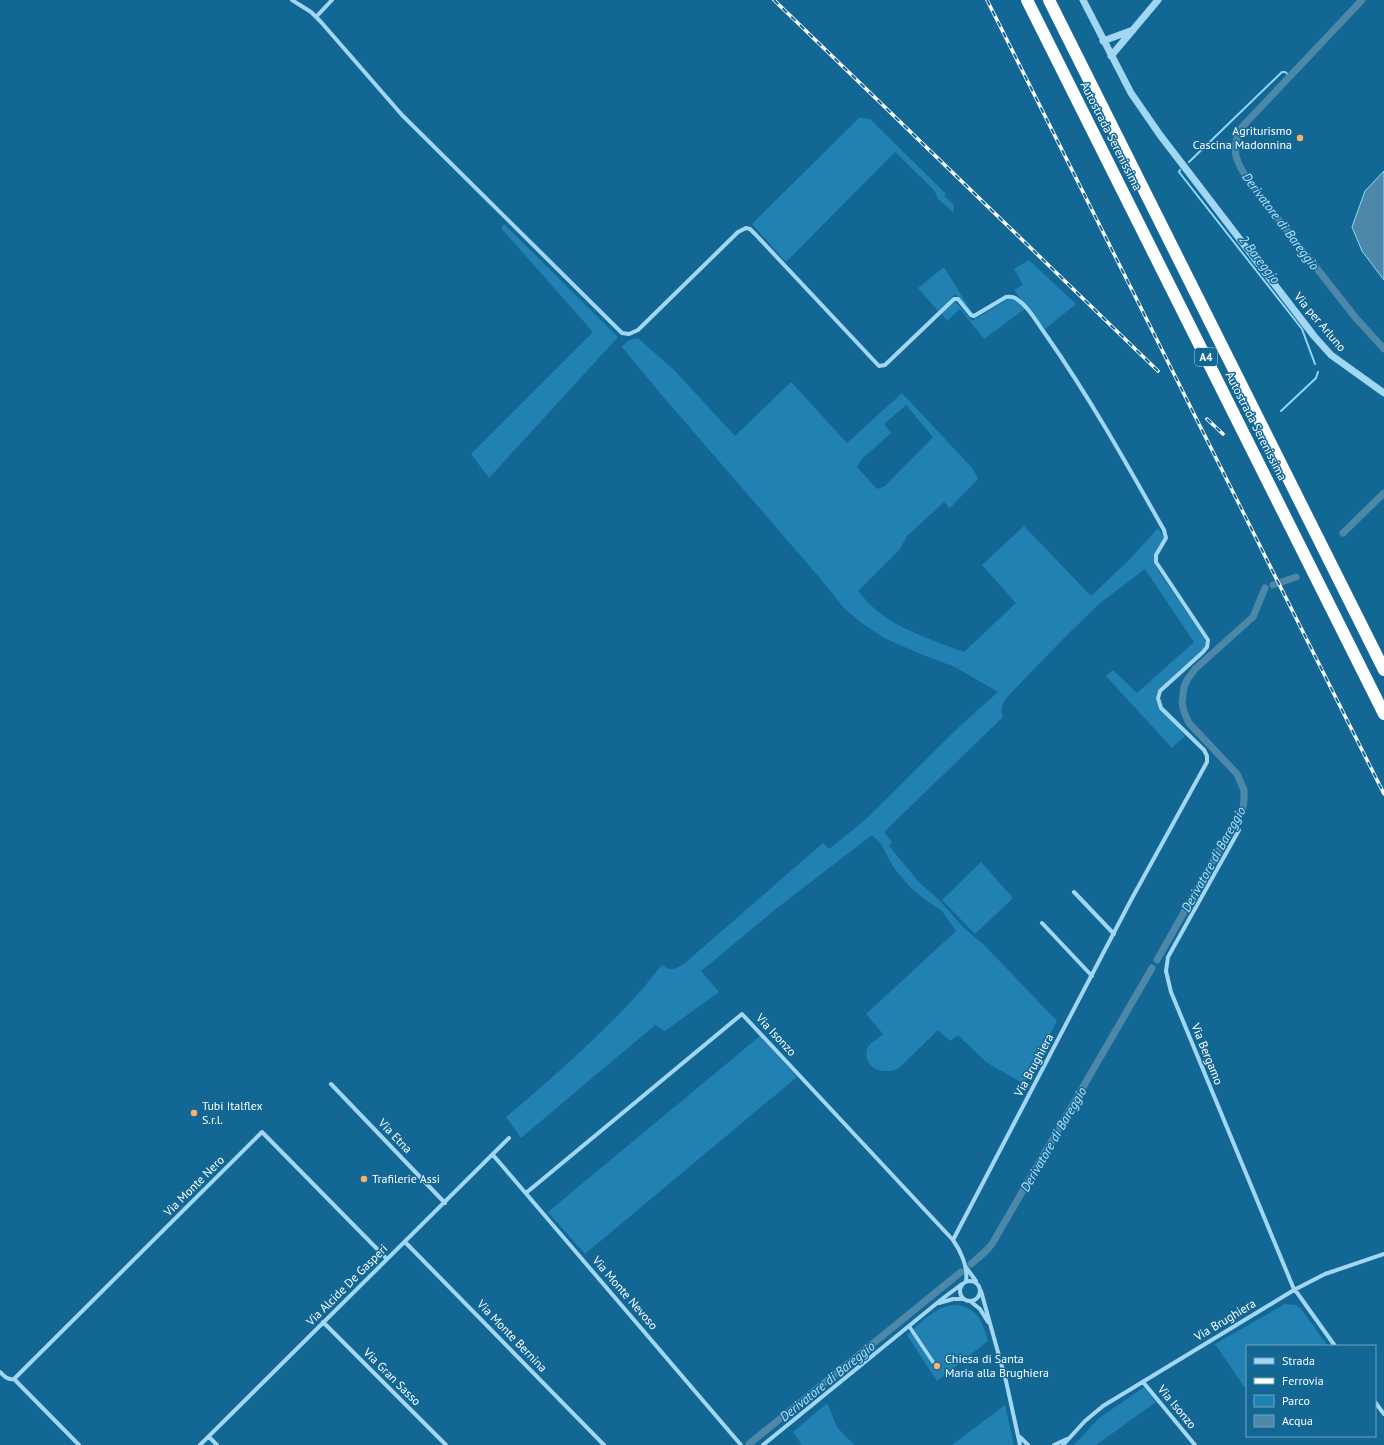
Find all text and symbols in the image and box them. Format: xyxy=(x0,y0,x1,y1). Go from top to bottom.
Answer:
street label: Autostrada Serenissima xyxy=(1078,79,1145,193)
place label: Agriturismo Cascina Madonnina xyxy=(1193,123,1292,152)
marker: Agriturismo Cascina Madonnina xyxy=(1295,133,1305,143)
water label: Derivatore di Bareggio xyxy=(1238,169,1323,274)
water label: 2 Bareggio xyxy=(1235,232,1284,287)
street label: Via per Arluno xyxy=(1291,288,1350,354)
road number: A4 xyxy=(1195,348,1217,366)
street label: Autostrada Serenissima xyxy=(1223,369,1290,483)
water label: Derivatore di Bareggio xyxy=(1177,803,1250,915)
street label: Via Isonzo xyxy=(752,1010,800,1059)
street label: Via Bergamo xyxy=(1188,1020,1227,1087)
street label: Via Brughiera xyxy=(1010,1031,1056,1100)
water label: Derivatore di Bareggio xyxy=(1017,1083,1091,1195)
place label: Tubi Italflex S.r.l. xyxy=(202,1098,263,1127)
marker: Tubi Italflex S.r.l. xyxy=(189,1108,199,1118)
street label: Via Etna xyxy=(375,1115,415,1156)
street label: Via Monte Nero xyxy=(159,1152,227,1220)
place label: Trafilerie Assi xyxy=(372,1171,440,1186)
marker: Trafilerie Assi xyxy=(359,1174,369,1184)
street label: Via Alcide De Gasperi xyxy=(302,1241,391,1329)
street label: Via Monte Nevoso xyxy=(589,1252,661,1332)
street label: Via Brughiera xyxy=(1190,1295,1258,1344)
street label: Via Monte Bernina xyxy=(473,1296,551,1375)
water label: Derivatore di Bareggio xyxy=(776,1337,879,1425)
street label: Via Gran Sasso xyxy=(360,1344,424,1409)
legend xyxy=(1246,1345,1376,1437)
place label: Chiesa di Santa Maria alla Brughiera xyxy=(945,1351,1049,1380)
text: Strada xyxy=(1282,1353,1315,1368)
marker: Chiesa di Santa Maria alla Brughiera xyxy=(932,1361,942,1371)
text: Ferrovia xyxy=(1282,1373,1324,1388)
street label: Via Isonzo xyxy=(1154,1381,1200,1432)
text: Parco xyxy=(1282,1393,1310,1408)
text: Acqua xyxy=(1282,1413,1313,1428)

